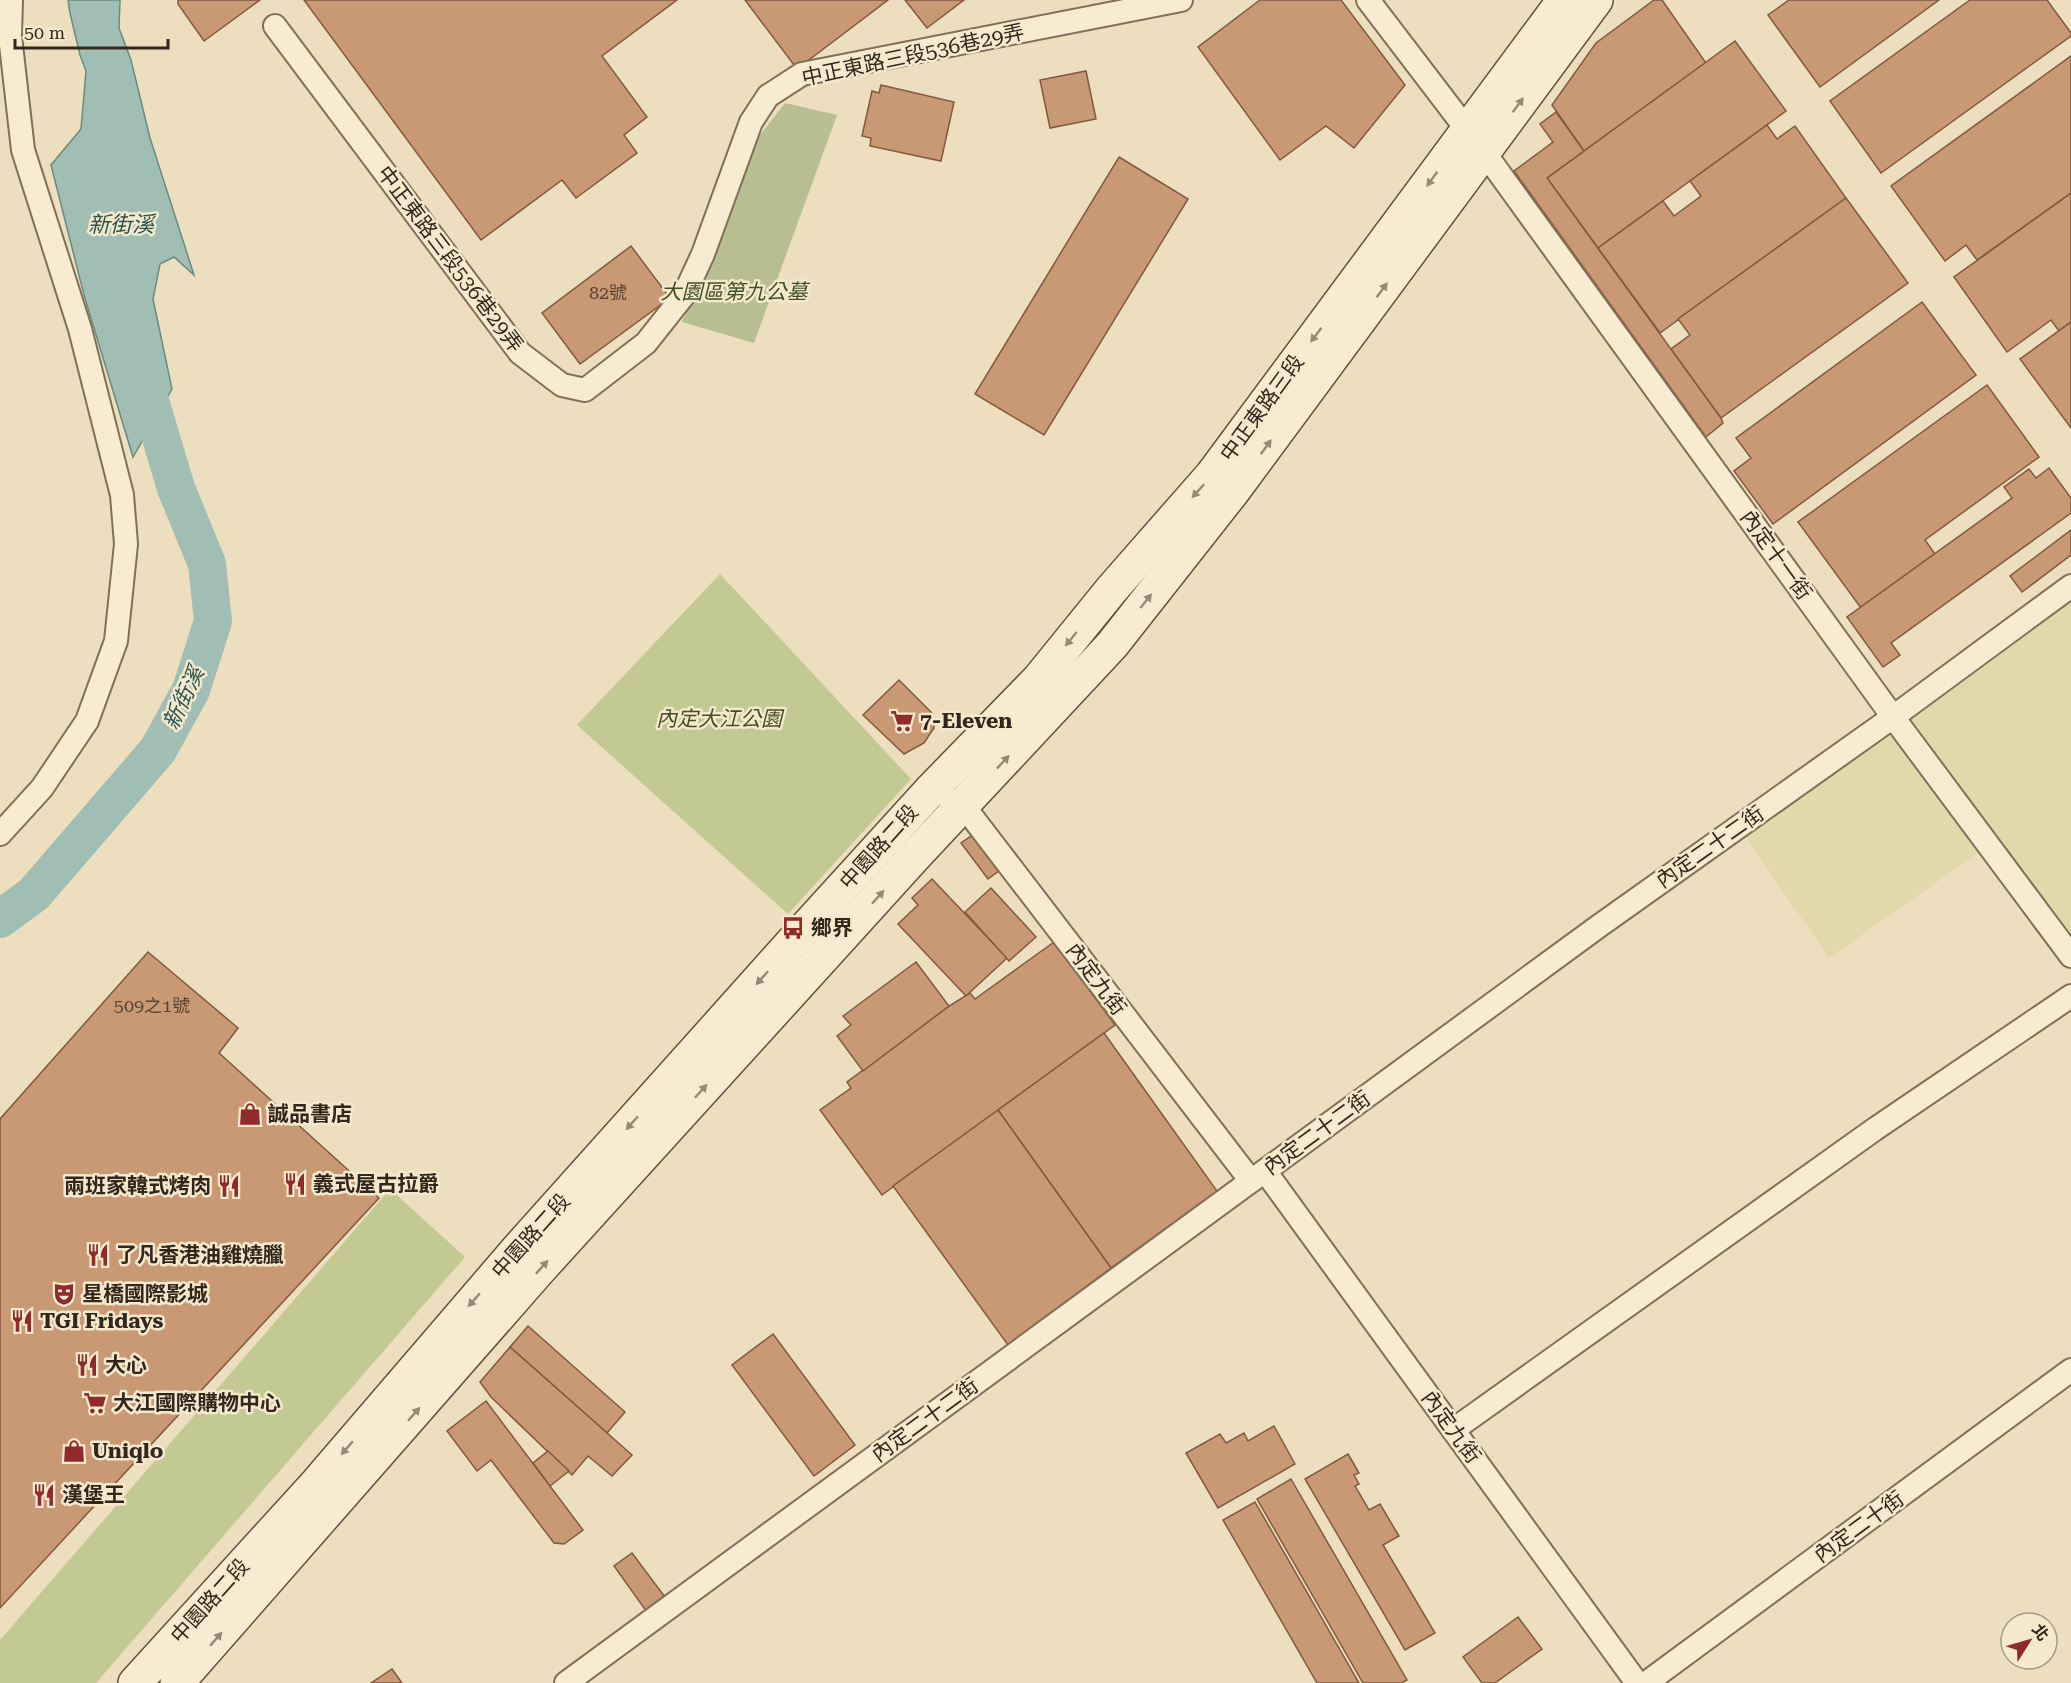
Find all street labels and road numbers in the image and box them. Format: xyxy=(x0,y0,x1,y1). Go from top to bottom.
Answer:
street label: 中正東路三段536巷29弄 xyxy=(800,20,1026,90)
street label: 中正東路三段536巷29弄 xyxy=(372,161,528,357)
street label: 中正東路三段 xyxy=(1215,350,1309,466)
street label: 內定十一街 xyxy=(1735,505,1817,605)
street label: 中園路二段 xyxy=(835,800,923,894)
street label: 內定二十二街 xyxy=(1652,801,1768,893)
street label: 內定九街 xyxy=(1061,938,1131,1020)
street label: 內定二十二街 xyxy=(1259,1086,1375,1180)
street label: 中園路二段 xyxy=(487,1189,575,1283)
street label: 內定二十二街 xyxy=(867,1373,983,1467)
street label: 內定九街 xyxy=(1417,1386,1485,1468)
street label: 內定二十街 xyxy=(1809,1486,1909,1568)
street label: 中園路二段 xyxy=(166,1554,254,1648)

